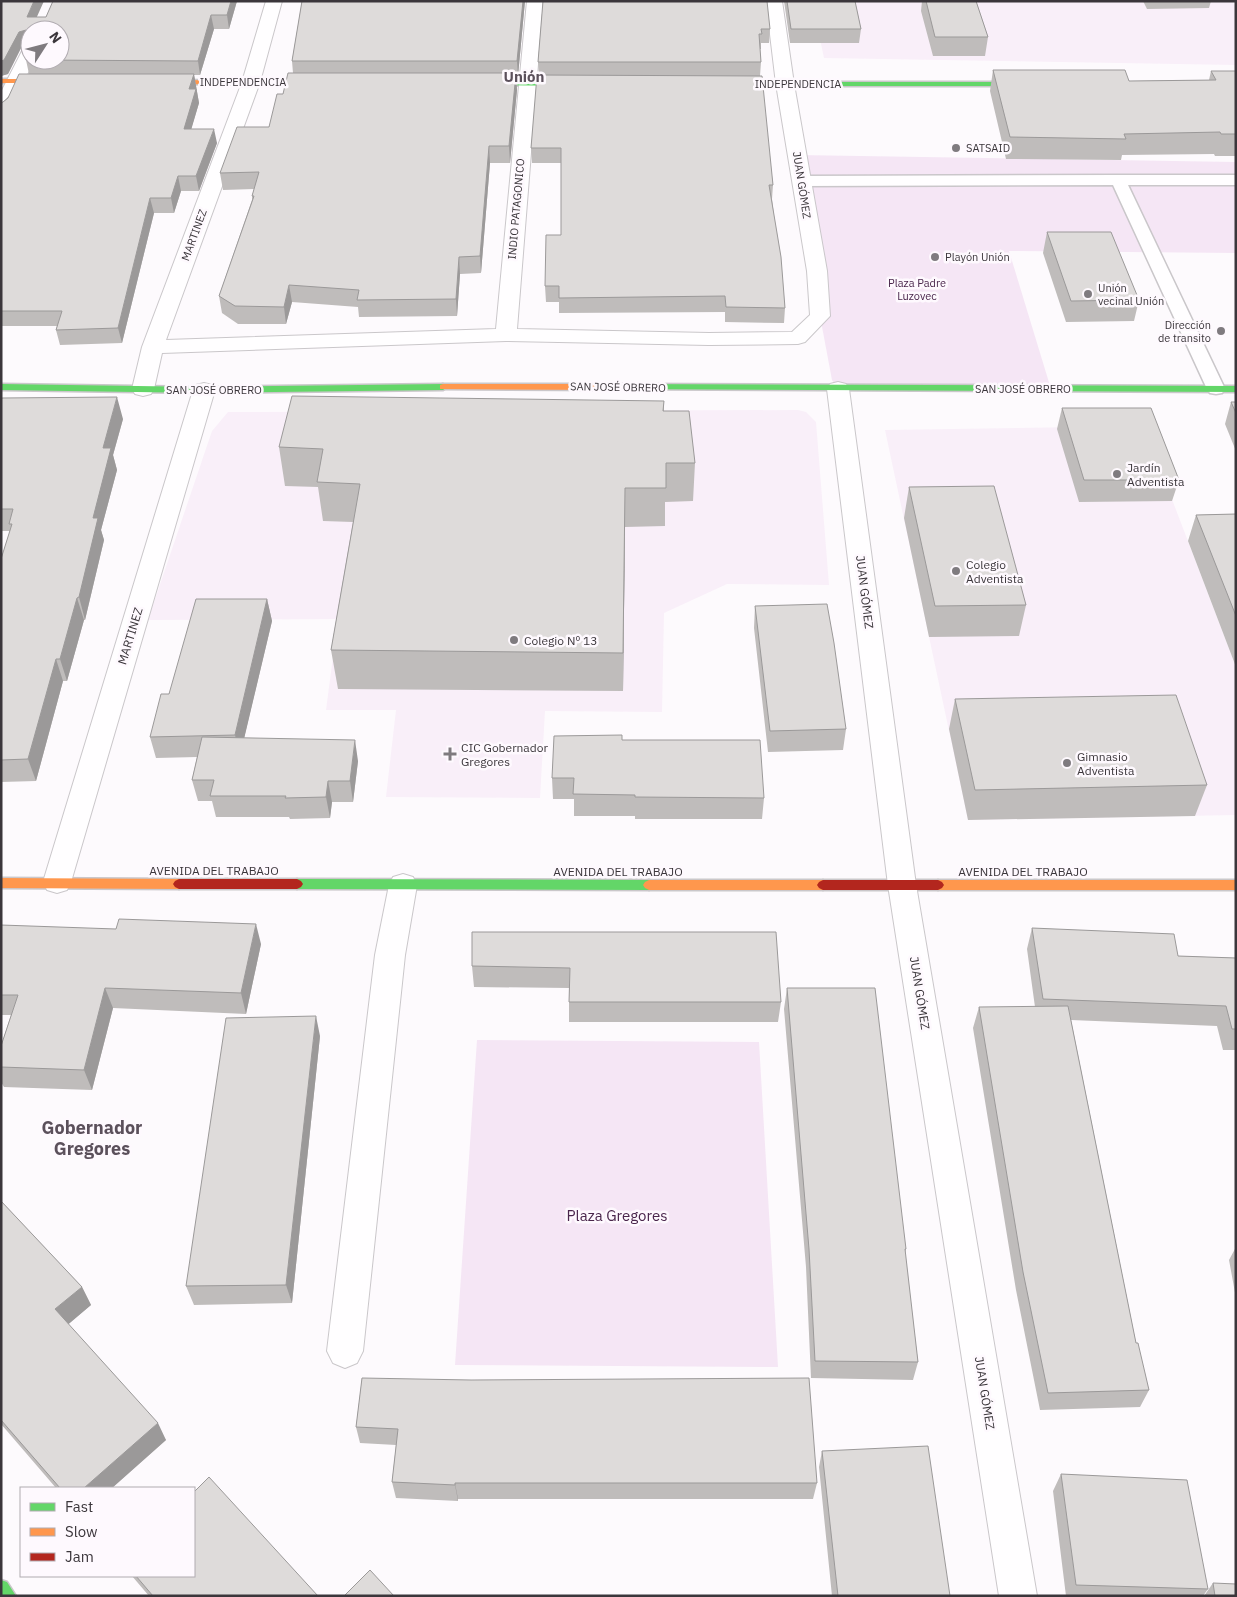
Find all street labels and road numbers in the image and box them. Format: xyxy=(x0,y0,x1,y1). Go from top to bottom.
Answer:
street label: INDEPENDENCIA xyxy=(200,75,286,89)
street label: INDEPENDENCIA xyxy=(755,77,841,91)
street label: JUAN GÓMEZ xyxy=(790,151,814,219)
street label: INDIO PATAGONICO xyxy=(505,158,527,260)
street label: MARTINEZ xyxy=(178,207,210,263)
street label: SAN JOSÉ OBRERO xyxy=(570,379,666,395)
street label: SAN JOSÉ OBRERO xyxy=(975,382,1071,396)
street label: SAN JOSÉ OBRERO xyxy=(166,383,262,397)
street label: JUAN GÓMEZ xyxy=(853,555,877,629)
street label: MARTINEZ xyxy=(114,606,146,666)
street label: AVENIDA DEL TRABAJO xyxy=(149,863,279,878)
street label: AVENIDA DEL TRABAJO xyxy=(553,864,683,879)
street label: AVENIDA DEL TRABAJO xyxy=(958,864,1088,879)
street label: JUAN GÓMEZ xyxy=(907,955,933,1031)
street label: JUAN GÓMEZ xyxy=(972,1355,998,1431)

